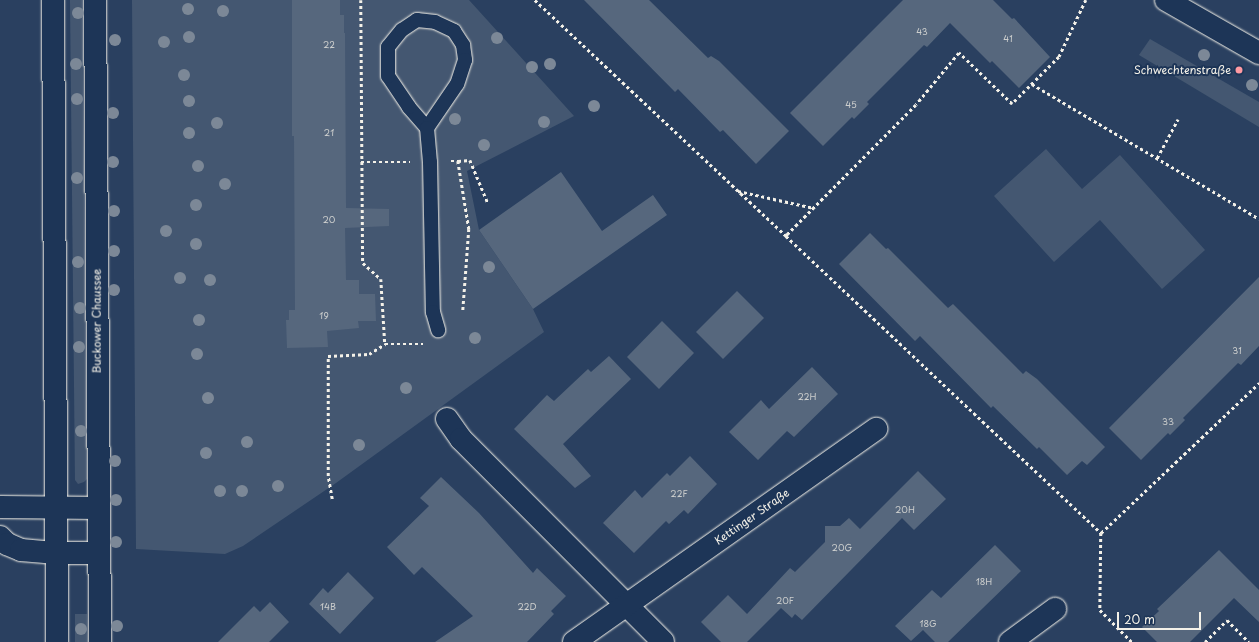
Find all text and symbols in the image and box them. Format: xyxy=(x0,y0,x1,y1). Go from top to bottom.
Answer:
house number: 43 xyxy=(916,26,928,36)
house number: 41 xyxy=(1003,33,1013,43)
house number: 22 xyxy=(323,39,335,49)
place label: Schwechtenstraße xyxy=(1134,63,1231,77)
marker: Schwechtenstraße xyxy=(1234,65,1244,75)
house number: 45 xyxy=(845,99,857,109)
house number: 21 xyxy=(324,127,334,137)
house number: 20 xyxy=(323,214,335,224)
street label: Buckower Chaussee xyxy=(90,269,104,373)
house number: 19 xyxy=(319,310,329,320)
house number: 31 xyxy=(1232,345,1242,355)
house number: 22H xyxy=(797,391,817,401)
house number: 33 xyxy=(1162,416,1174,426)
street label: Kettinger Straße xyxy=(712,486,792,548)
house number: 22F xyxy=(670,488,688,498)
house number: 20H xyxy=(895,504,915,514)
house number: 20G xyxy=(832,542,852,552)
house number: 18H xyxy=(976,576,992,586)
house number: 20F xyxy=(776,595,794,605)
house number: 14B xyxy=(320,601,336,611)
house number: 22D xyxy=(517,601,537,611)
scale bar xyxy=(1119,604,1203,630)
text: 20 m xyxy=(1124,610,1155,628)
house number: 18G xyxy=(919,618,937,628)

